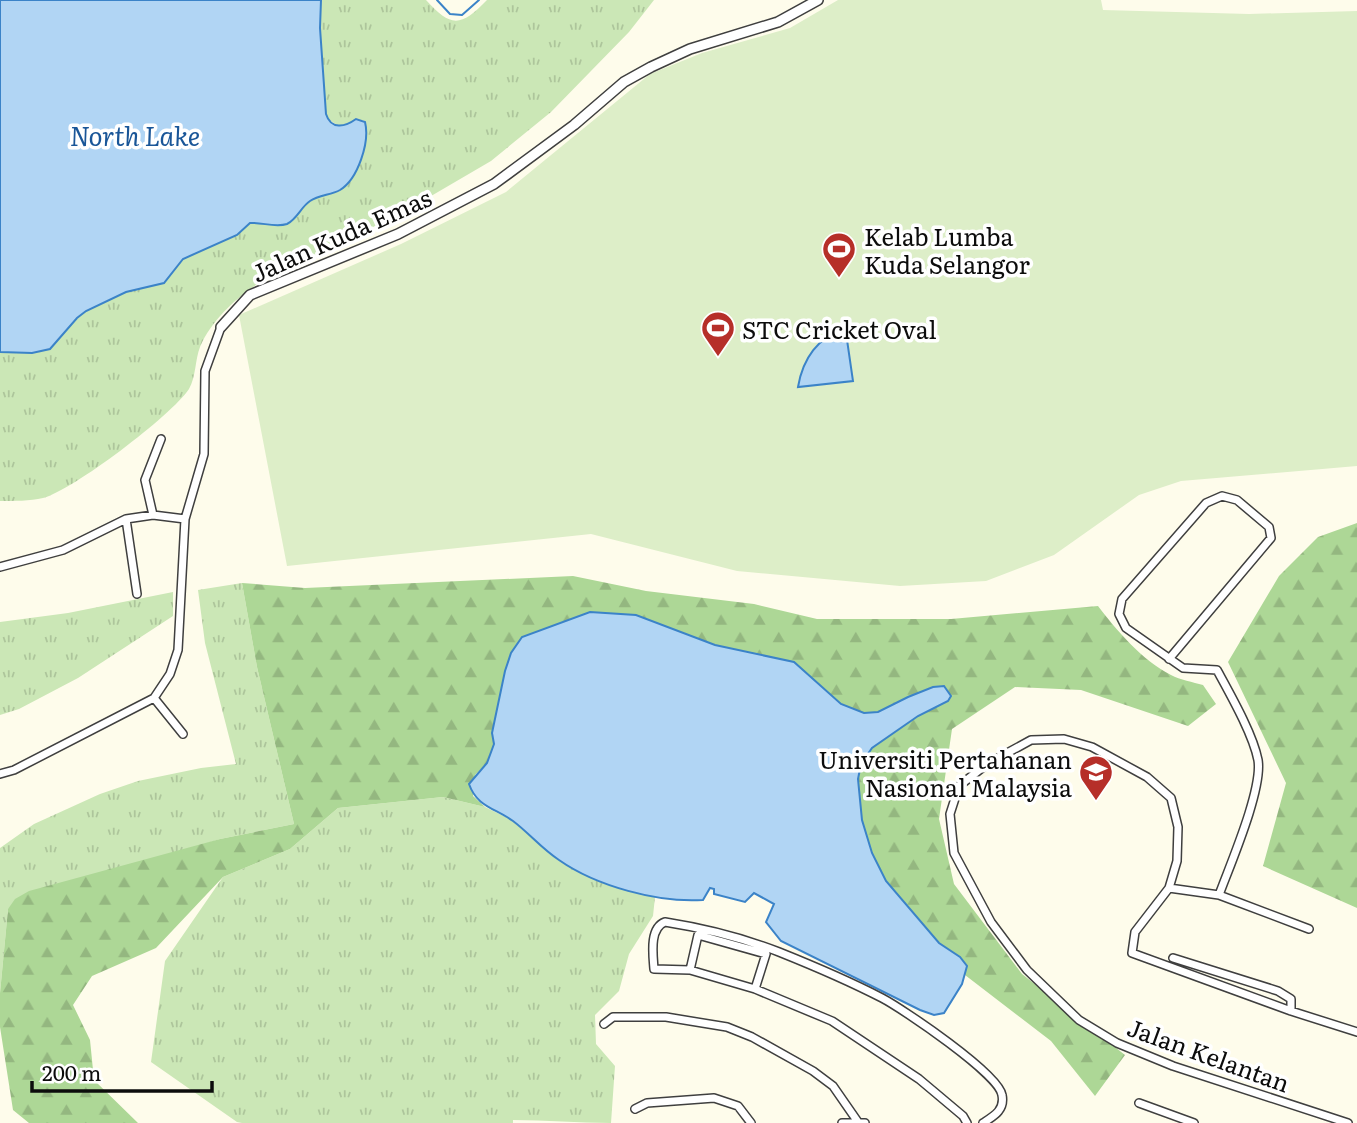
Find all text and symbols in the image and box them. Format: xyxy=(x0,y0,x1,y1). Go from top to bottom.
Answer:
water label: North Lake xyxy=(70,115,200,154)
street label: Jalan Kuda Emas xyxy=(245,179,437,289)
place label: Kelab Lumba Kuda Selangor xyxy=(864,218,1030,281)
sports icon: Kelab Lumba Kuda Selangor xyxy=(820,230,858,279)
sports icon: STC Cricket Oval xyxy=(699,309,737,358)
place label: STC Cricket Oval xyxy=(742,311,937,346)
place label: Universiti Pertahanan Nasional Malaysia xyxy=(819,741,1072,804)
school or university icon: Universiti Pertahanan Nasional Malaysia xyxy=(1077,753,1115,802)
street label: Jalan Kelantan xyxy=(1123,1008,1295,1100)
scale bar xyxy=(32,1050,212,1094)
text: 200 m xyxy=(42,1056,102,1087)

